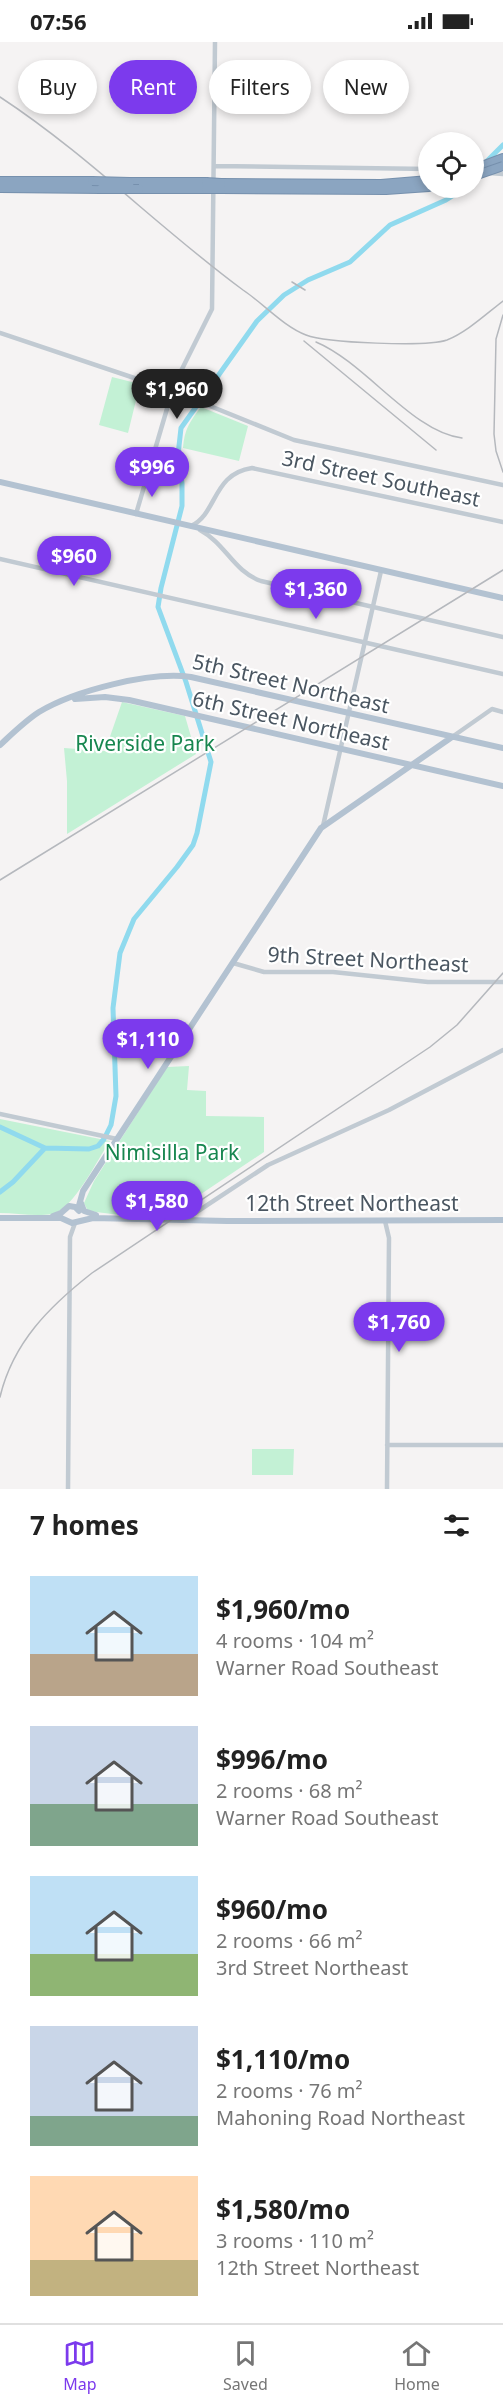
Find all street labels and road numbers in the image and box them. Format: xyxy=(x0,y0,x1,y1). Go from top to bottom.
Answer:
street label: 3rd Street Southeast xyxy=(280,443,483,513)
street label: 5th Street Northeast xyxy=(190,647,393,719)
street label: 6th Street Northeast xyxy=(190,684,393,756)
street label: 9th Street Northeast xyxy=(267,940,470,978)
street label: 12th Street Northeast xyxy=(245,1189,459,1217)

